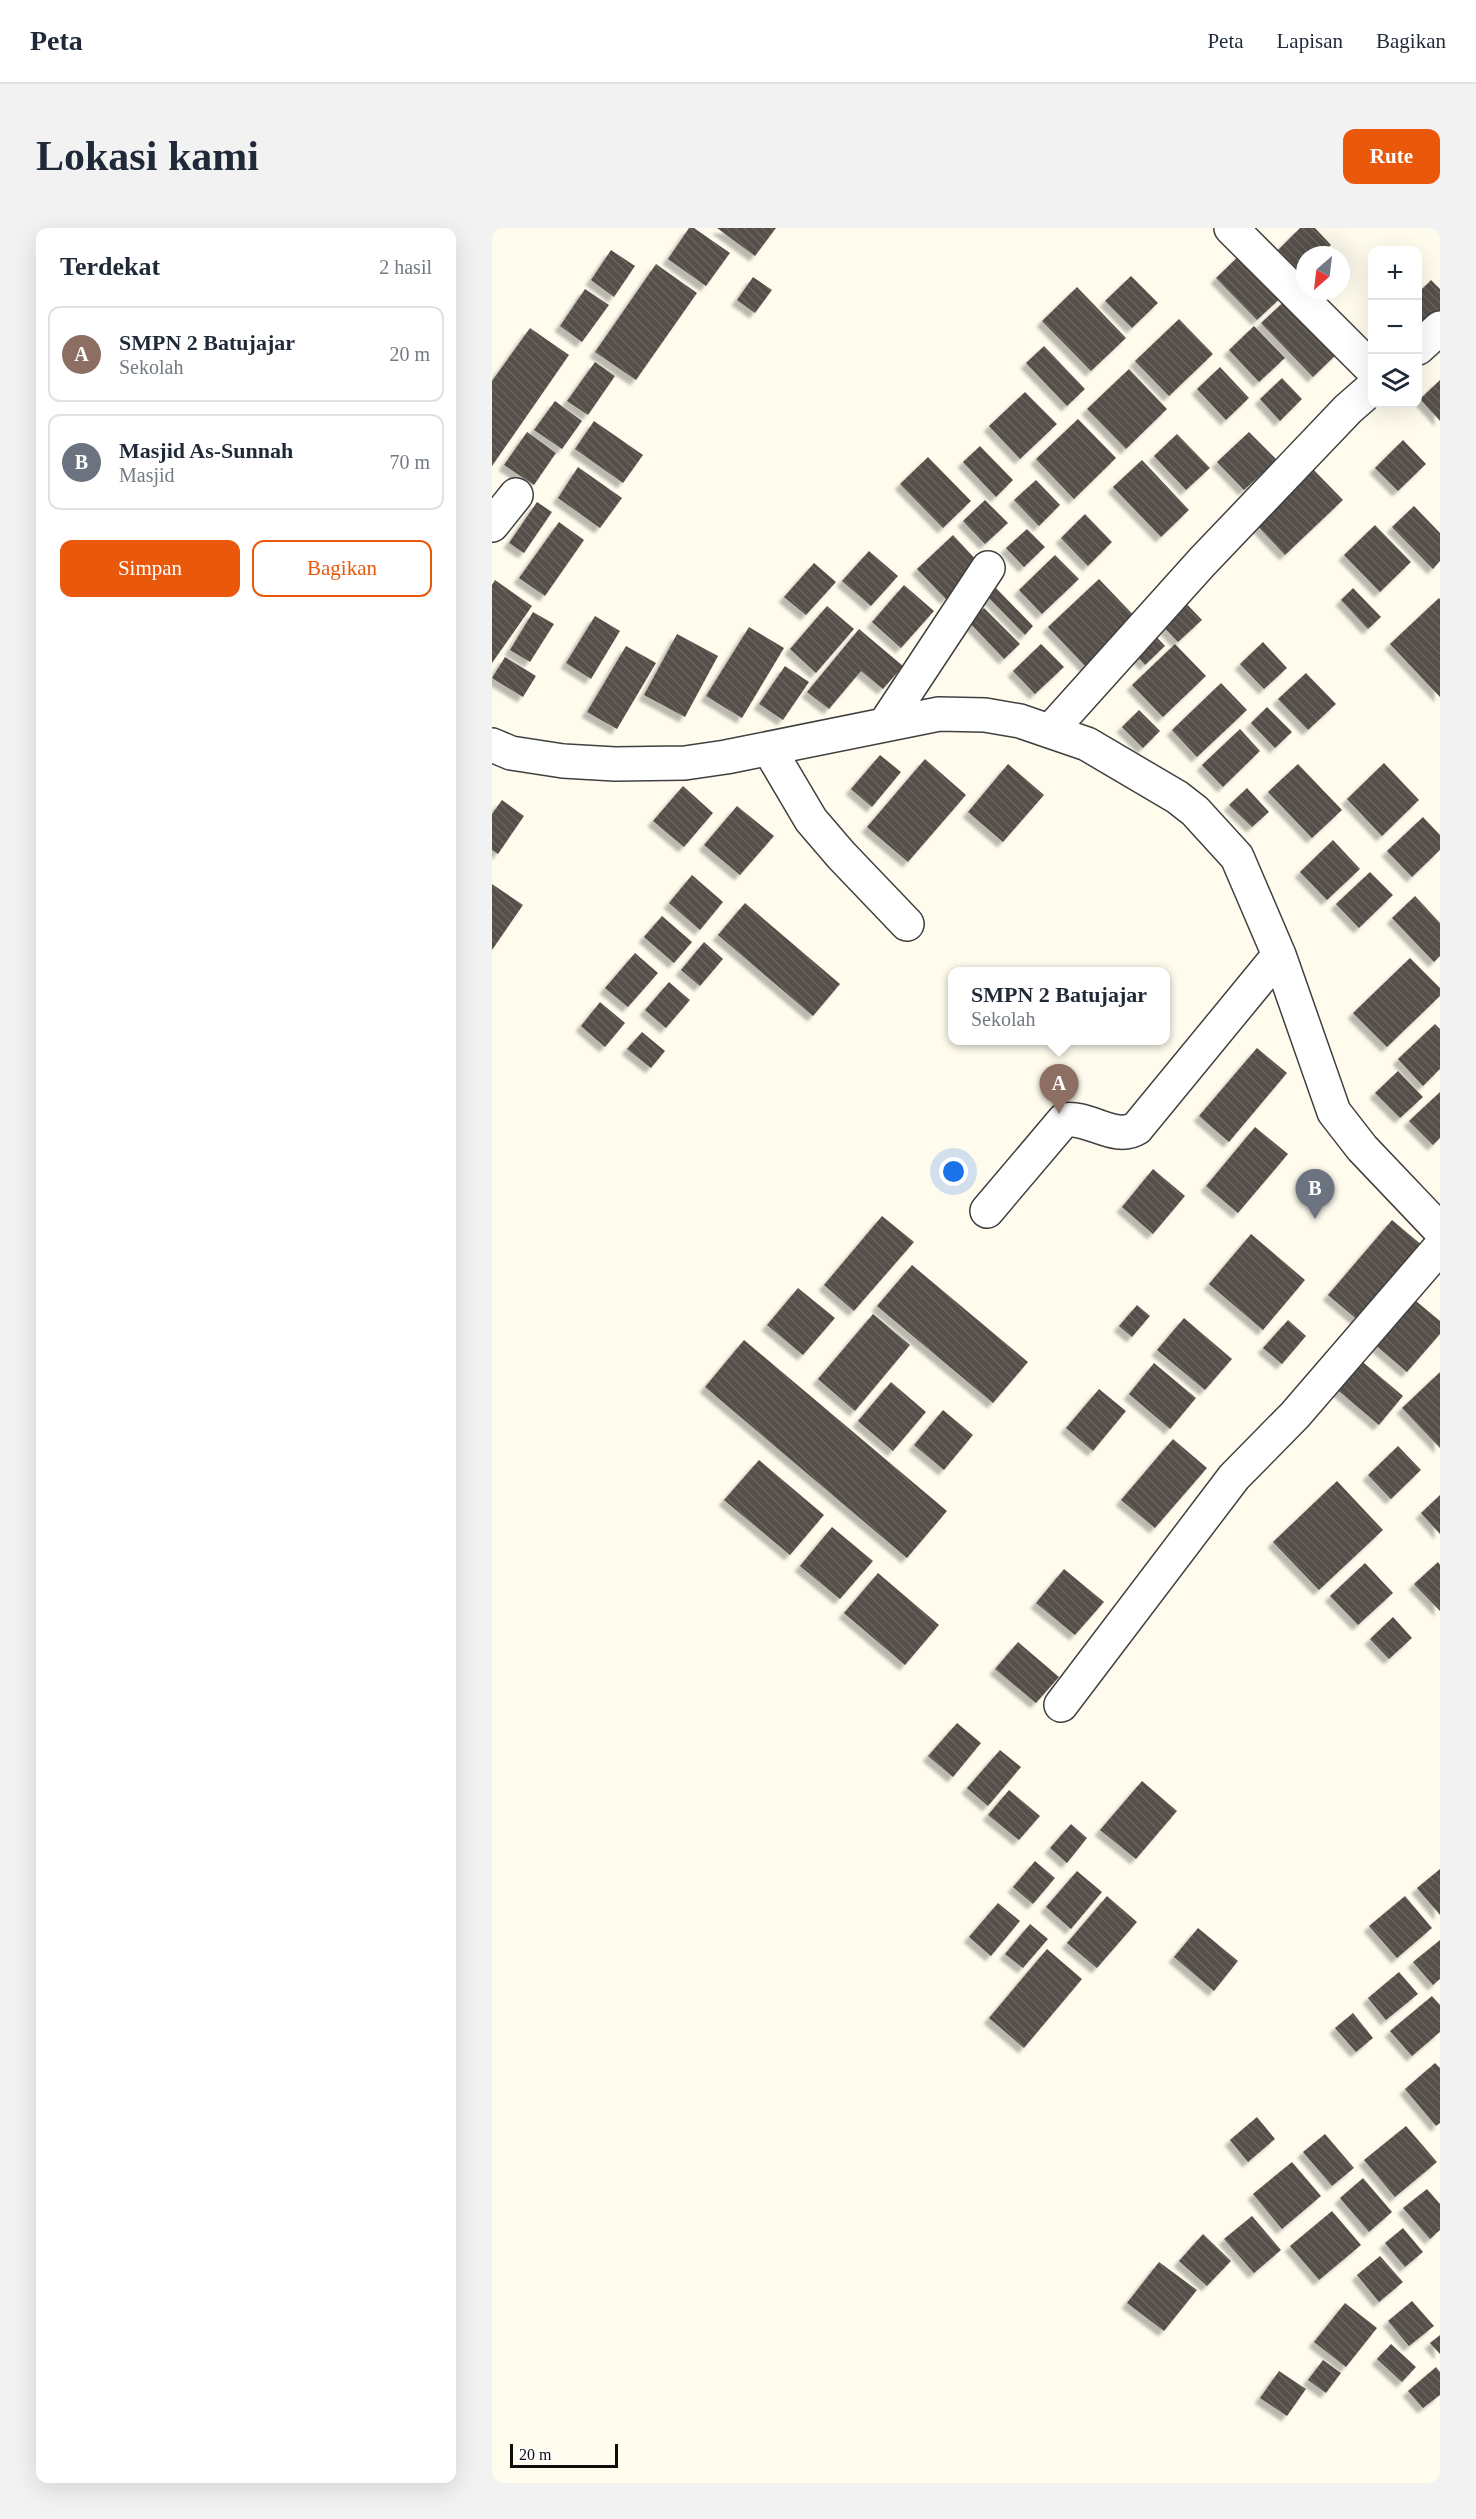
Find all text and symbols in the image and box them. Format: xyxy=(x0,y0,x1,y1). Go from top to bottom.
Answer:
text: Peta xyxy=(30,25,83,56)
text: Peta xyxy=(1207,29,1244,53)
text: Lapisan xyxy=(1277,29,1343,53)
text: Bagikan xyxy=(1376,29,1446,53)
button: Rute xyxy=(1343,129,1440,184)
text: Lokasi kami xyxy=(36,133,259,179)
north arrow xyxy=(1296,246,1350,300)
map controls xyxy=(1368,246,1422,408)
button: + xyxy=(1368,246,1422,300)
text: Terdekat xyxy=(60,252,160,281)
text: 2 hasil xyxy=(379,256,432,278)
button: − xyxy=(1368,300,1422,354)
text: SMPN 2 Batujajar xyxy=(119,330,295,355)
text: A xyxy=(74,343,89,365)
text: 20 m xyxy=(389,343,430,365)
button: layers xyxy=(1368,354,1422,408)
text: Sekolah xyxy=(119,356,183,378)
text: Masjid As-Sunnah xyxy=(119,438,293,463)
text: B xyxy=(75,451,88,473)
text: 70 m xyxy=(389,451,430,473)
text: Masjid xyxy=(119,464,175,486)
button: Simpan xyxy=(60,540,240,597)
button: Bagikan xyxy=(252,540,432,597)
popup xyxy=(948,967,1170,1045)
text: SMPN 2 Batujajar xyxy=(971,982,1147,1007)
text: Sekolah xyxy=(971,1008,1035,1030)
pin: A xyxy=(1040,1064,1078,1114)
your location xyxy=(939,1157,968,1186)
pin: B xyxy=(1296,1170,1334,1219)
scale bar xyxy=(510,2441,618,2468)
text: 20 m xyxy=(519,2446,551,2463)

